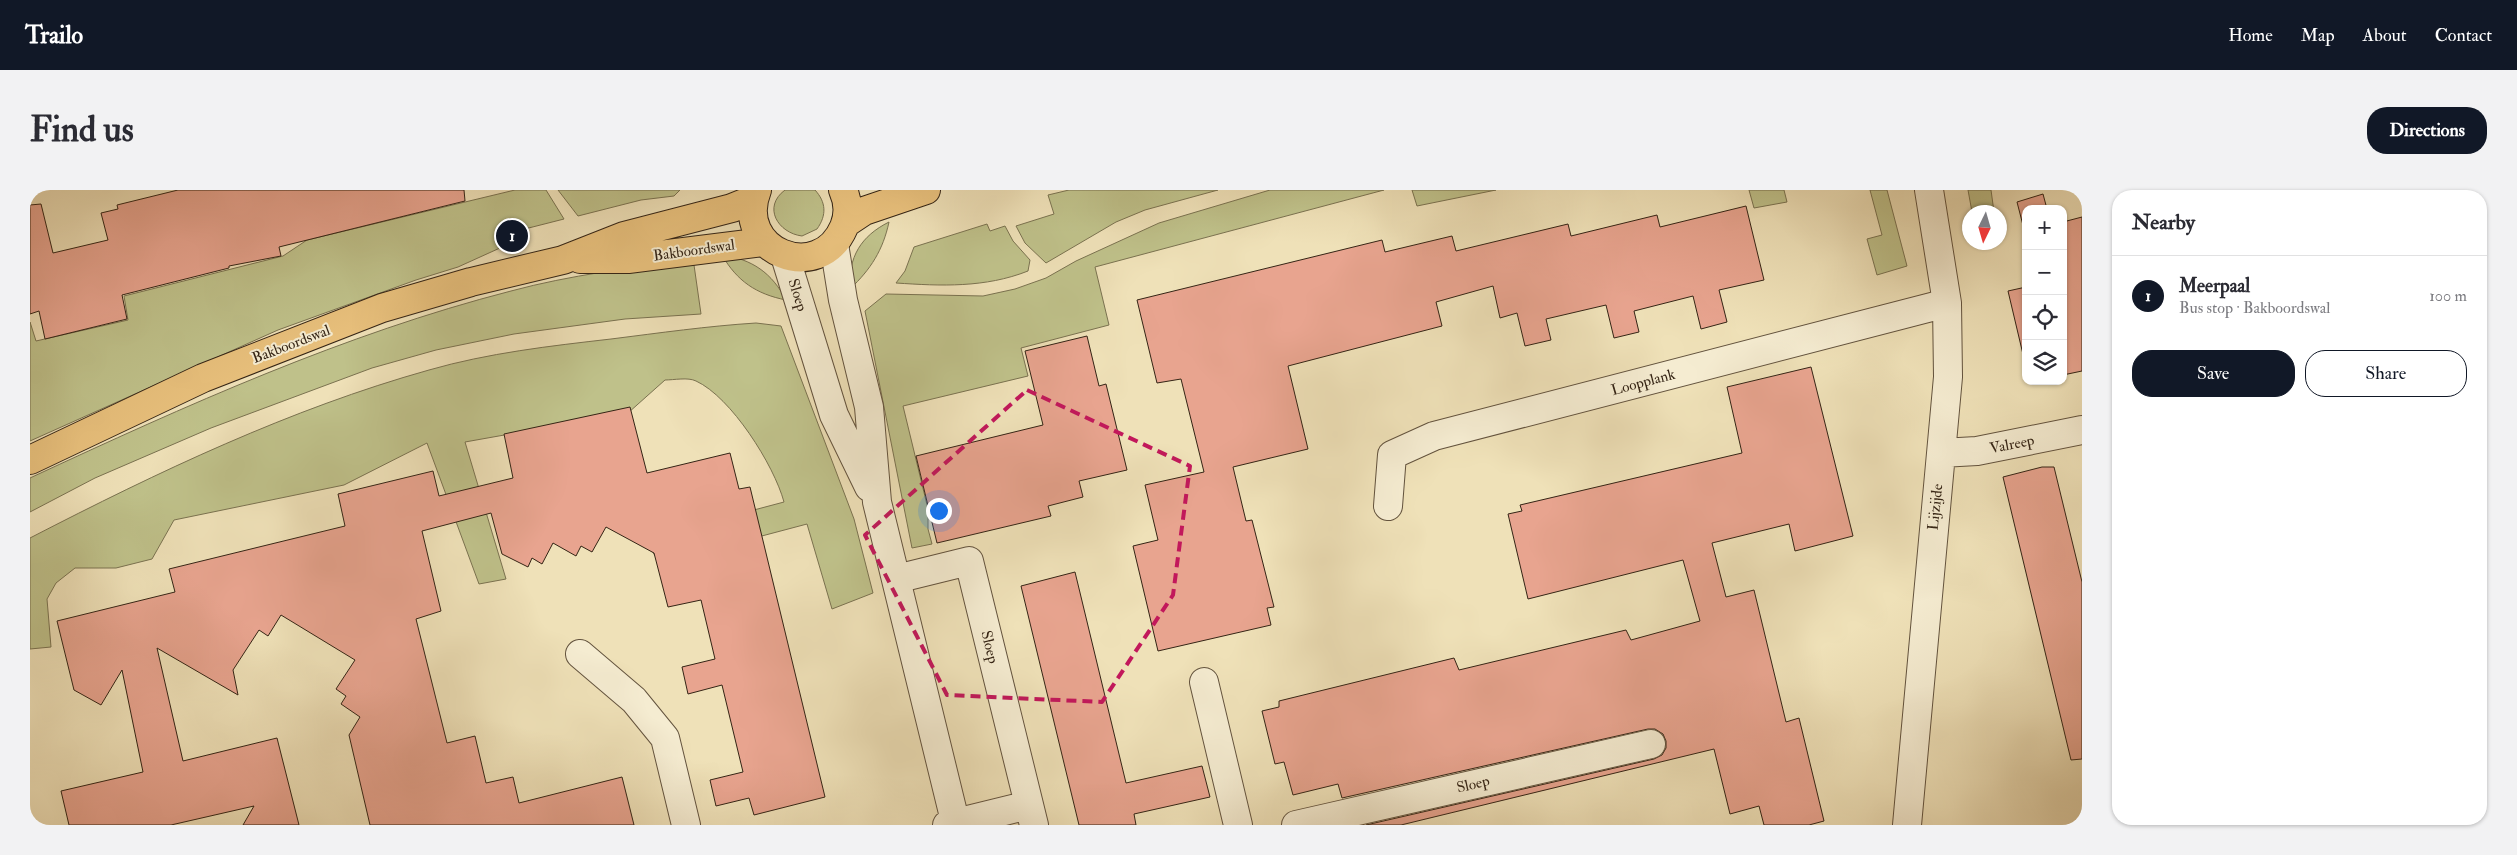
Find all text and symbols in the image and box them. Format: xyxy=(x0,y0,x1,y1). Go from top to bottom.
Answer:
text: Trailo xyxy=(25,20,83,51)
text: Home xyxy=(2228,24,2273,47)
text: Map xyxy=(2301,24,2335,47)
text: About xyxy=(2363,24,2407,47)
text: Contact xyxy=(2435,24,2492,47)
button: Directions xyxy=(2367,107,2487,154)
text: Find us xyxy=(30,108,134,152)
north arrow xyxy=(1962,205,2007,250)
map controls xyxy=(2022,205,2067,385)
button: + xyxy=(2022,205,2067,250)
text: Nearby xyxy=(2132,209,2195,236)
pin: 1 xyxy=(496,217,528,255)
street label: Bakboordswal xyxy=(652,235,736,266)
button: − xyxy=(2022,250,2067,295)
text: Meerpaal xyxy=(2179,274,2250,298)
street label: Sloep xyxy=(783,276,812,314)
text: 1 xyxy=(2145,286,2151,306)
text: 100 m xyxy=(2429,286,2467,306)
button: locate xyxy=(2022,295,2067,340)
text: Bus stop · Bakboordswal xyxy=(2179,298,2330,318)
street label: Bakboordswal xyxy=(249,321,333,368)
button: layers xyxy=(2022,340,2067,385)
button: Save xyxy=(2132,350,2295,397)
button: Share xyxy=(2305,350,2467,397)
street label: Loopplank xyxy=(1609,365,1677,401)
street label: Valreep xyxy=(1988,431,2037,459)
street label: Lijzijde xyxy=(1924,483,1947,531)
your location xyxy=(926,498,952,524)
street label: Sloep xyxy=(975,629,1003,666)
street label: Sloep xyxy=(1455,771,1492,798)

